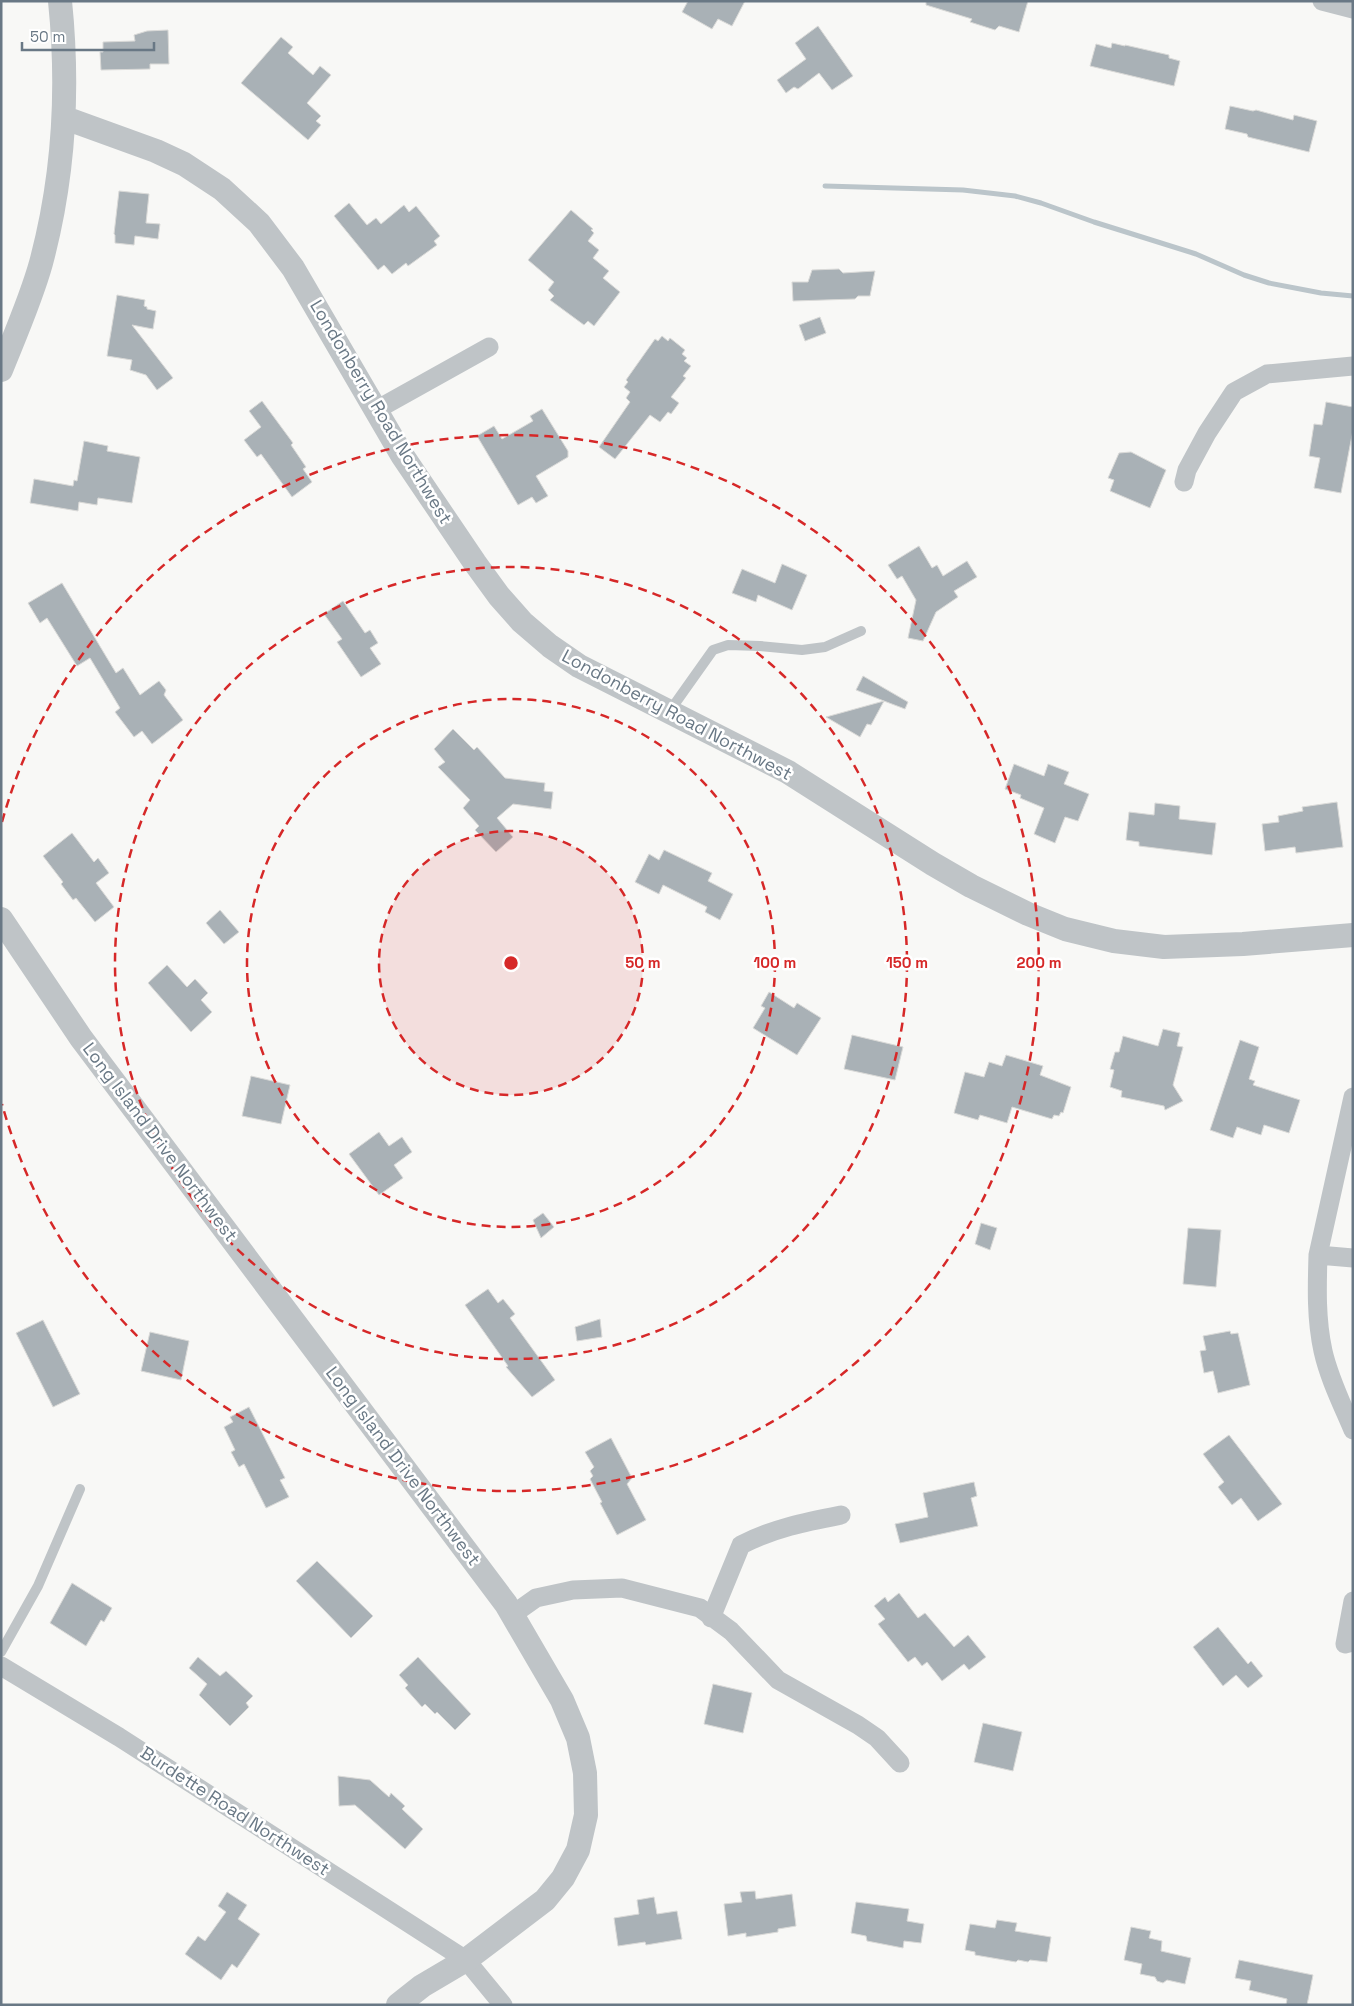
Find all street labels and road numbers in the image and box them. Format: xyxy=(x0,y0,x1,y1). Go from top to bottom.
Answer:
street label: Londonberry Road Northwest xyxy=(305,295,458,528)
street label: Londonberry Road Northwest xyxy=(558,644,796,785)
street label: Long Island Drive Northwest xyxy=(78,1038,243,1246)
street label: Long Island Drive Northwest xyxy=(321,1362,486,1570)
street label: Burdette Road Northwest xyxy=(136,1741,334,1881)

